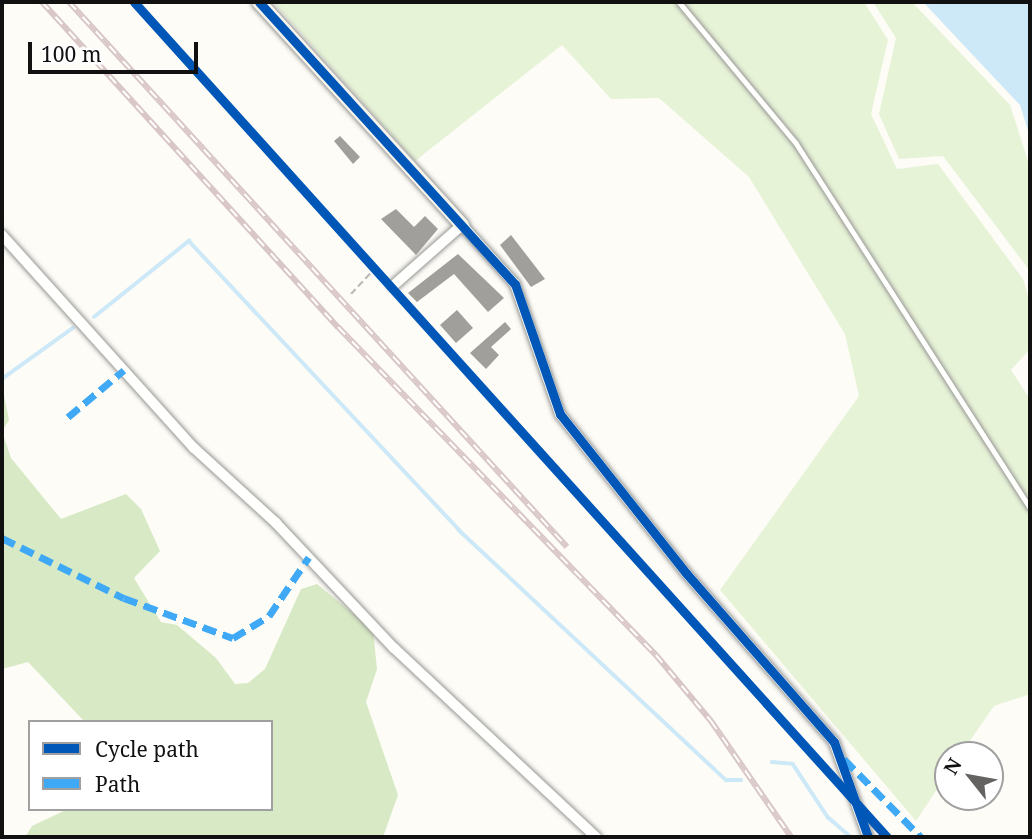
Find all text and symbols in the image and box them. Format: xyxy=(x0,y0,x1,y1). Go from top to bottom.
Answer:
scale bar xyxy=(32,28,201,72)
text: 100 m xyxy=(41,40,102,68)
legend xyxy=(28,720,273,811)
text: Cycle path xyxy=(95,735,199,763)
north arrow xyxy=(934,741,1004,811)
text: N xyxy=(938,753,968,779)
text: Path xyxy=(95,770,140,798)

